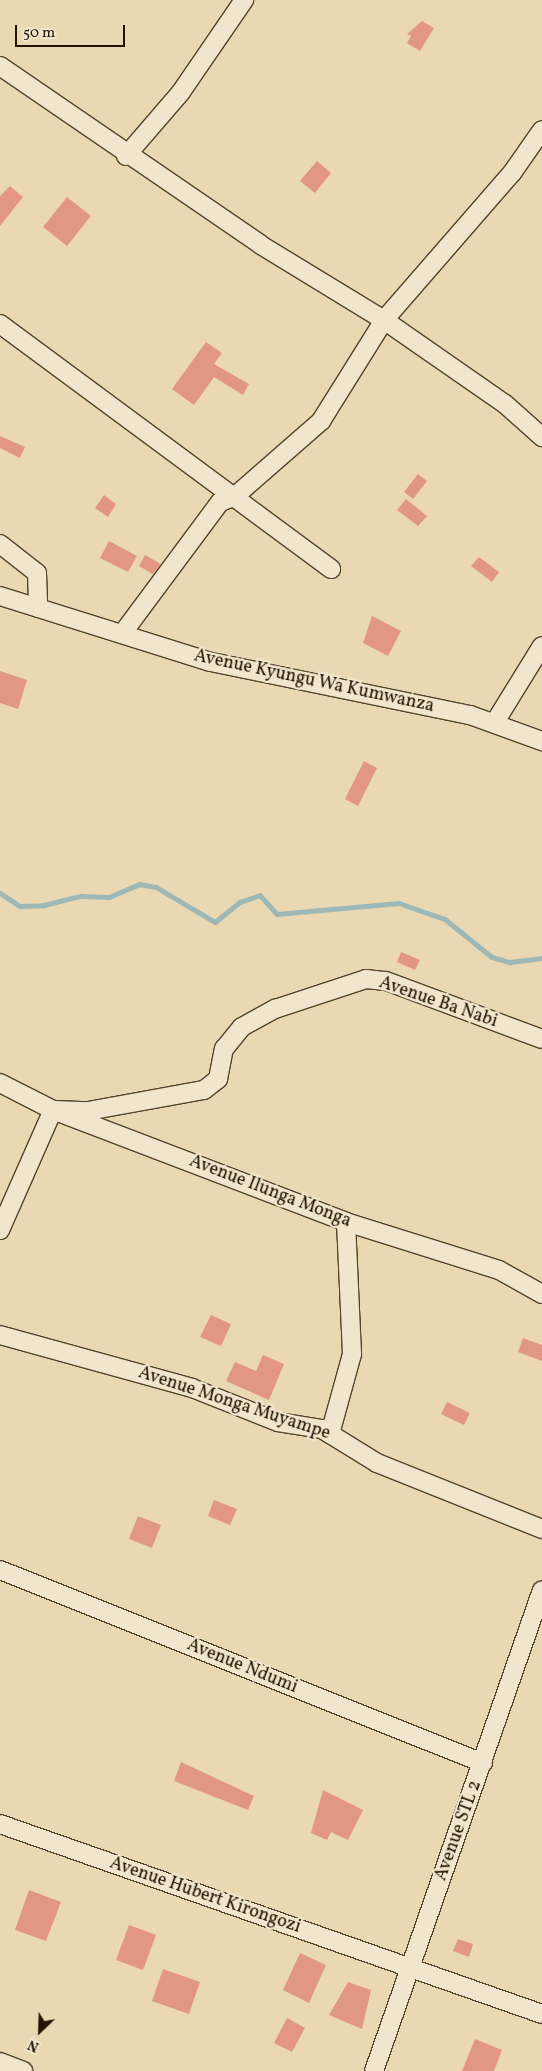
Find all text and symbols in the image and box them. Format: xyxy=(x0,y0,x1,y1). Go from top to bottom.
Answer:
scale bar xyxy=(18,15,128,47)
text: 50 m xyxy=(23,23,55,44)
street label: Avenue Kyungu Wa Kumwanza xyxy=(192,646,436,718)
street label: Avenue Ba Nabi xyxy=(376,973,500,1033)
street label: Avenue Ilunga Monga xyxy=(186,1151,354,1233)
street label: Avenue Monga Muyampe xyxy=(135,1363,333,1445)
street label: Avenue Ndumi xyxy=(183,1635,301,1699)
street label: Avenue STL 2 xyxy=(431,1778,487,1884)
street label: Avenue Hubert Kirongozi xyxy=(107,1853,303,1939)
north arrow xyxy=(15,2006,65,2056)
text: N xyxy=(25,2034,42,2056)

